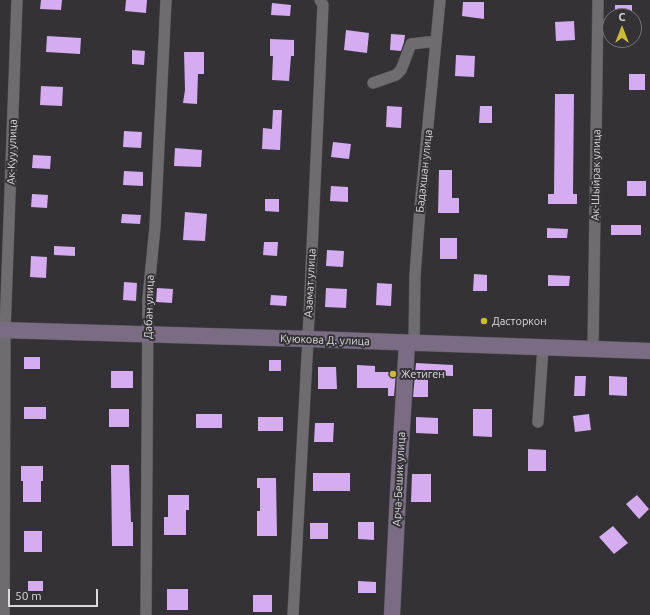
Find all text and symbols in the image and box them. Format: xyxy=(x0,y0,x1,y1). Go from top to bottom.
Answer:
north arrow xyxy=(602,8,642,48)
text: С xyxy=(618,11,626,23)
street label: Ак-Куу улица xyxy=(4,119,20,185)
street label: Бадахшан улица xyxy=(413,129,435,213)
street label: Ак-Шыйрак улица xyxy=(589,129,603,221)
street label: Азамат улица xyxy=(302,248,318,318)
street label: Дабан улица xyxy=(141,275,157,339)
place label: Дасторкон xyxy=(492,314,547,328)
marker: Дасторкон xyxy=(479,316,489,326)
street label: Куюкова Д. улица xyxy=(280,332,370,348)
place label: Жетиген xyxy=(401,367,445,381)
marker: Жетиген xyxy=(388,369,398,379)
street label: Арча-Бешик улица xyxy=(390,431,408,527)
scale bar xyxy=(10,581,100,607)
text: 50 m xyxy=(15,589,42,602)

